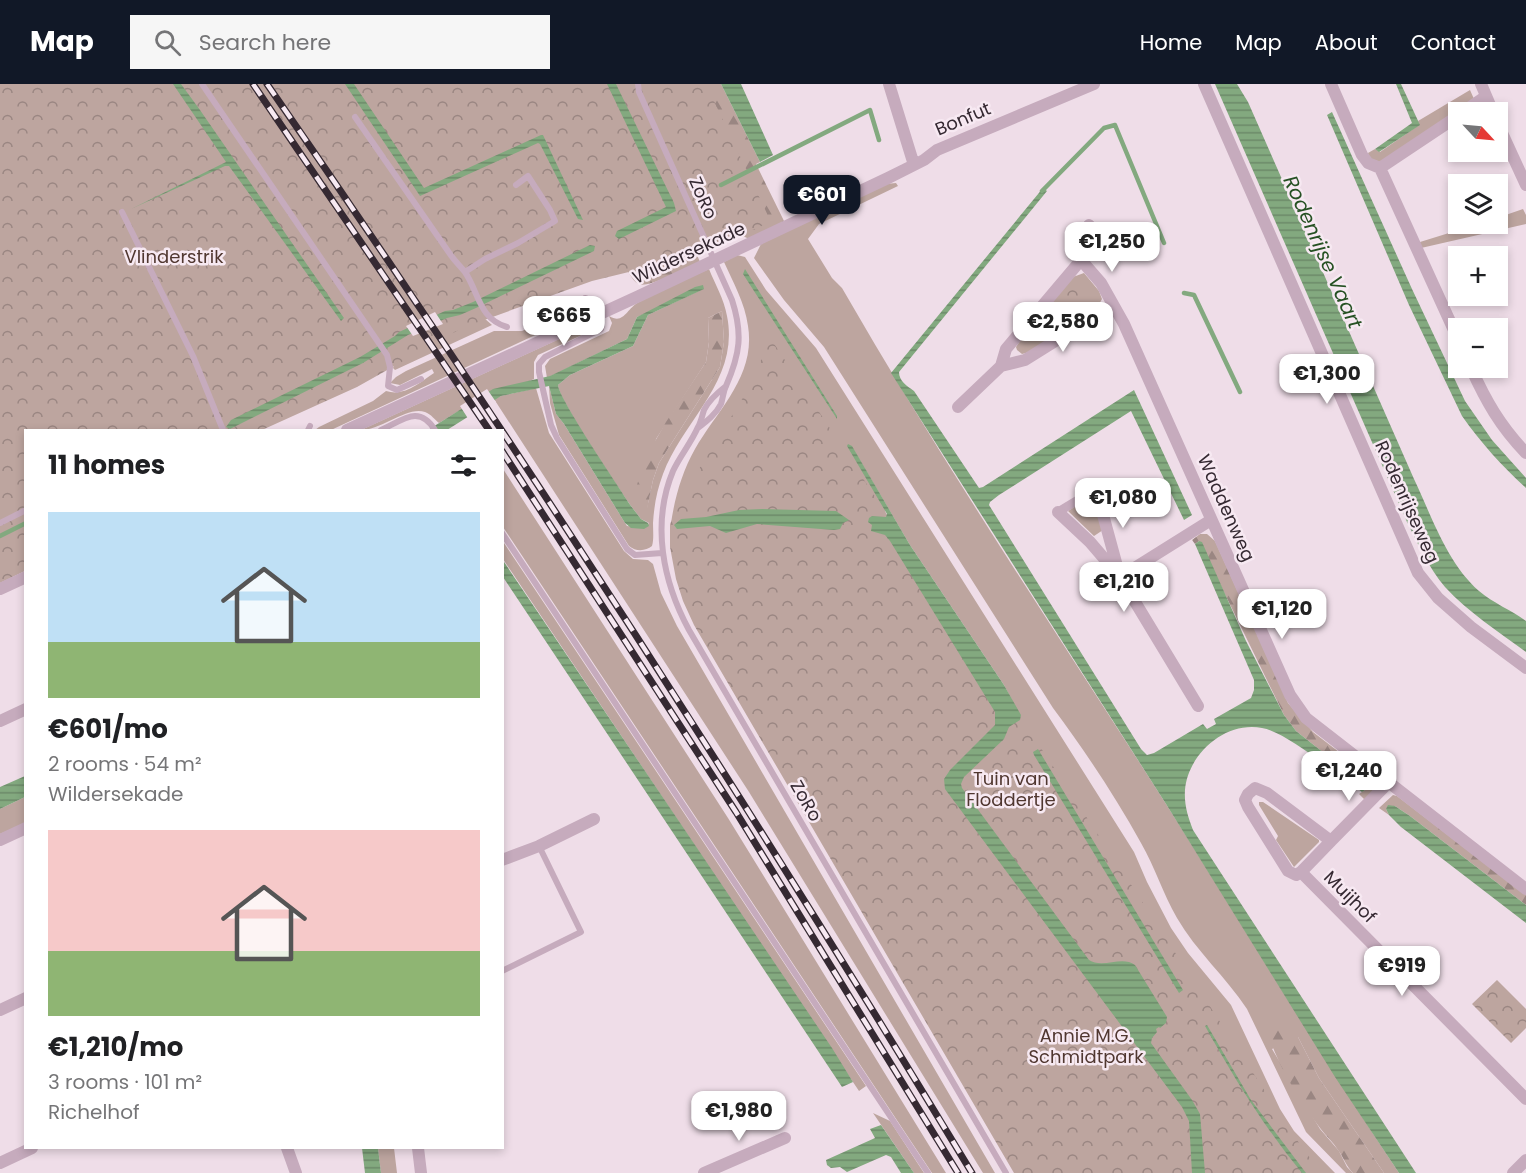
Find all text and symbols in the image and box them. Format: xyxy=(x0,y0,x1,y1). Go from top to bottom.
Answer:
search box xyxy=(130,15,550,69)
text: Map xyxy=(30,22,94,61)
icon: search xyxy=(151,26,184,59)
text: Search here xyxy=(199,27,331,58)
text: Home xyxy=(1140,28,1202,57)
text: Map xyxy=(1235,28,1282,57)
text: About xyxy=(1315,28,1378,57)
text: Contact xyxy=(1411,28,1496,57)
street label: Bonfut xyxy=(931,96,994,141)
north arrow xyxy=(1448,102,1508,162)
map controls xyxy=(1448,102,1508,378)
water label: Rodenrijse Vaart xyxy=(1277,171,1370,334)
street label: ZoRo xyxy=(683,173,724,223)
button: layers xyxy=(1448,174,1508,234)
pin: €601 xyxy=(786,175,858,226)
text: €601 xyxy=(797,180,847,208)
street label: Wildersekade xyxy=(628,215,749,290)
pin: €1,250 xyxy=(1063,222,1161,273)
text: €1,250 xyxy=(1079,227,1145,255)
park label: Vlinderstrik xyxy=(125,244,224,269)
button: + xyxy=(1448,246,1508,306)
pin: €665 xyxy=(528,296,600,347)
text: €665 xyxy=(537,301,591,329)
pin: €2,580 xyxy=(1014,302,1112,353)
text: €2,580 xyxy=(1027,307,1099,335)
button: − xyxy=(1448,318,1508,378)
pin: €1,300 xyxy=(1278,354,1376,405)
text: €1,300 xyxy=(1293,359,1361,387)
street label: Rodenrijseweg xyxy=(1369,437,1446,567)
text: 11 homes xyxy=(48,447,165,483)
icon: filters xyxy=(447,449,480,482)
street label: Waddenweg xyxy=(1192,450,1261,565)
pin: €1,080 xyxy=(1074,478,1172,529)
text: €1,080 xyxy=(1089,483,1157,511)
icon: home xyxy=(210,551,318,659)
pin: €1,210 xyxy=(1075,562,1173,613)
text: €1,210 xyxy=(1093,567,1155,595)
pin: €1,120 xyxy=(1233,589,1331,640)
text: €1,120 xyxy=(1251,594,1313,622)
text: €601/mo xyxy=(48,711,168,747)
text: 2 rooms · 54 m² xyxy=(48,750,202,778)
pin: €1,240 xyxy=(1300,751,1398,802)
text: €1,240 xyxy=(1315,756,1383,784)
park label: Tuin van Floddertje xyxy=(966,766,1056,812)
street label: ZoRo xyxy=(785,776,828,826)
text: Wildersekade xyxy=(48,780,183,808)
street label: Muijhof xyxy=(1319,865,1382,928)
icon: home xyxy=(210,869,318,977)
pin: €919 xyxy=(1366,946,1438,997)
text: €919 xyxy=(1378,951,1426,979)
park label: Annie M.G. Schmidtpark xyxy=(1028,1023,1144,1069)
text: €1,210/mo xyxy=(48,1029,183,1065)
text: 3 rooms · 101 m² xyxy=(48,1068,202,1096)
pin: €1,980 xyxy=(690,1091,788,1142)
text: €1,980 xyxy=(705,1096,773,1124)
text: Richelhof xyxy=(48,1098,140,1126)

